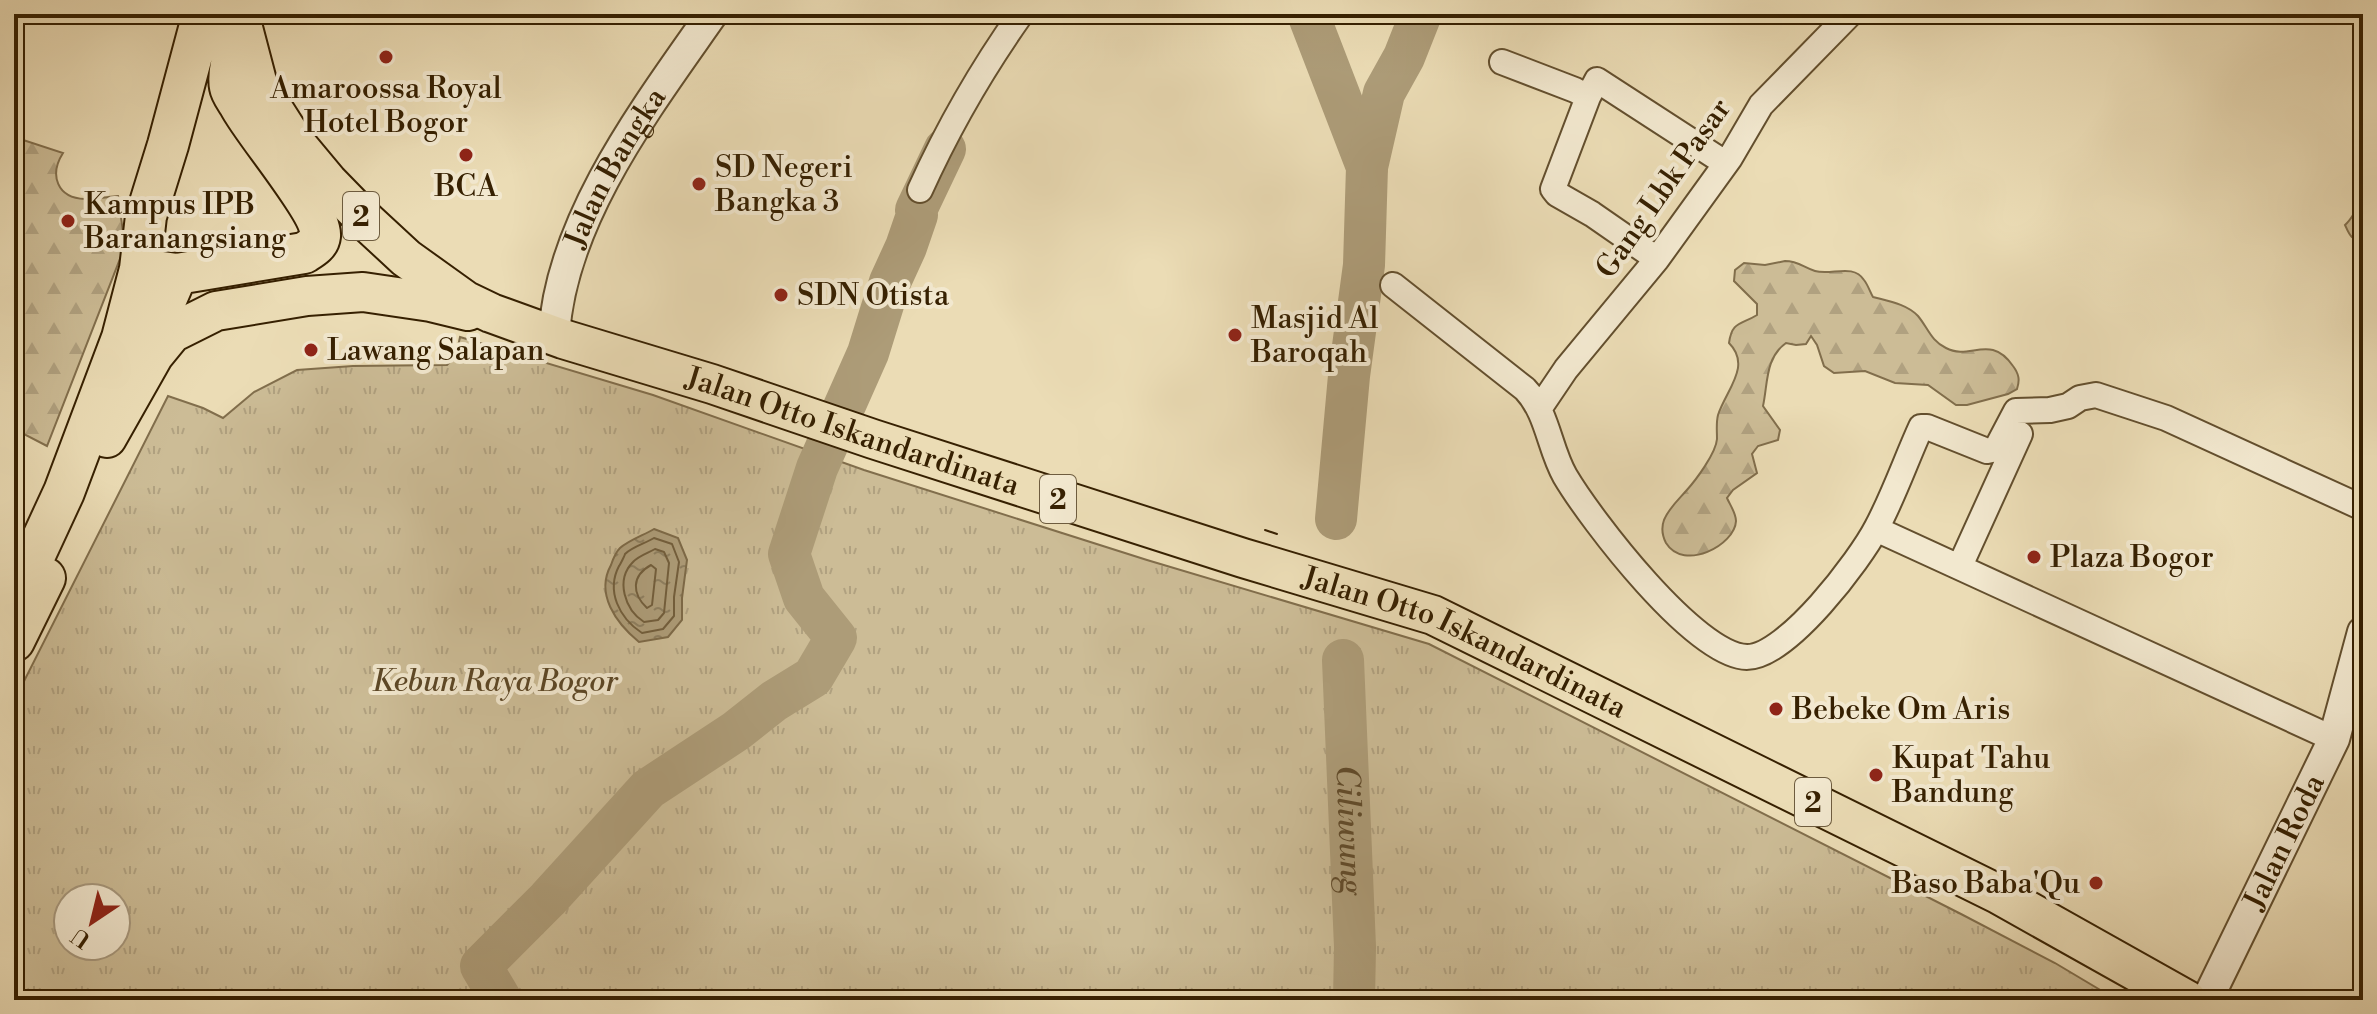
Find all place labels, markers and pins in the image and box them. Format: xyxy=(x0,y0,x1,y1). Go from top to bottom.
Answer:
marker: Amaroossa Royal Hotel Bogor xyxy=(377,48,395,66)
place label: Amaroossa Royal Hotel Bogor xyxy=(269,70,502,142)
marker: BCA xyxy=(457,146,475,164)
place label: SD Negeri Bangka 3 xyxy=(714,149,853,221)
place label: BCA xyxy=(433,168,499,206)
marker: SD Negeri Bangka 3 xyxy=(690,175,708,193)
place label: Kampus IPB Baranangsiang xyxy=(83,186,287,258)
marker: Kampus IPB Baranangsiang xyxy=(59,212,77,230)
place label: SDN Otista xyxy=(797,277,950,315)
marker: SDN Otista xyxy=(772,286,790,304)
place label: Masjid Al Baroqah xyxy=(1250,300,1378,372)
marker: Masjid Al Baroqah xyxy=(1226,326,1244,344)
place label: Lawang Salapan xyxy=(327,332,544,370)
marker: Lawang Salapan xyxy=(302,341,320,359)
place label: Plaza Bogor xyxy=(2050,539,2214,577)
marker: Plaza Bogor xyxy=(2025,548,2043,566)
place label: Bebeke Om Aris xyxy=(1791,691,2010,729)
marker: Bebeke Om Aris xyxy=(1767,700,1785,718)
place label: Kupat Tahu Bandung xyxy=(1891,740,2050,812)
marker: Kupat Tahu Bandung xyxy=(1867,766,1885,784)
place label: Baso Baba'Qu xyxy=(1891,865,2080,903)
marker: Baso Baba'Qu xyxy=(2087,874,2105,892)

